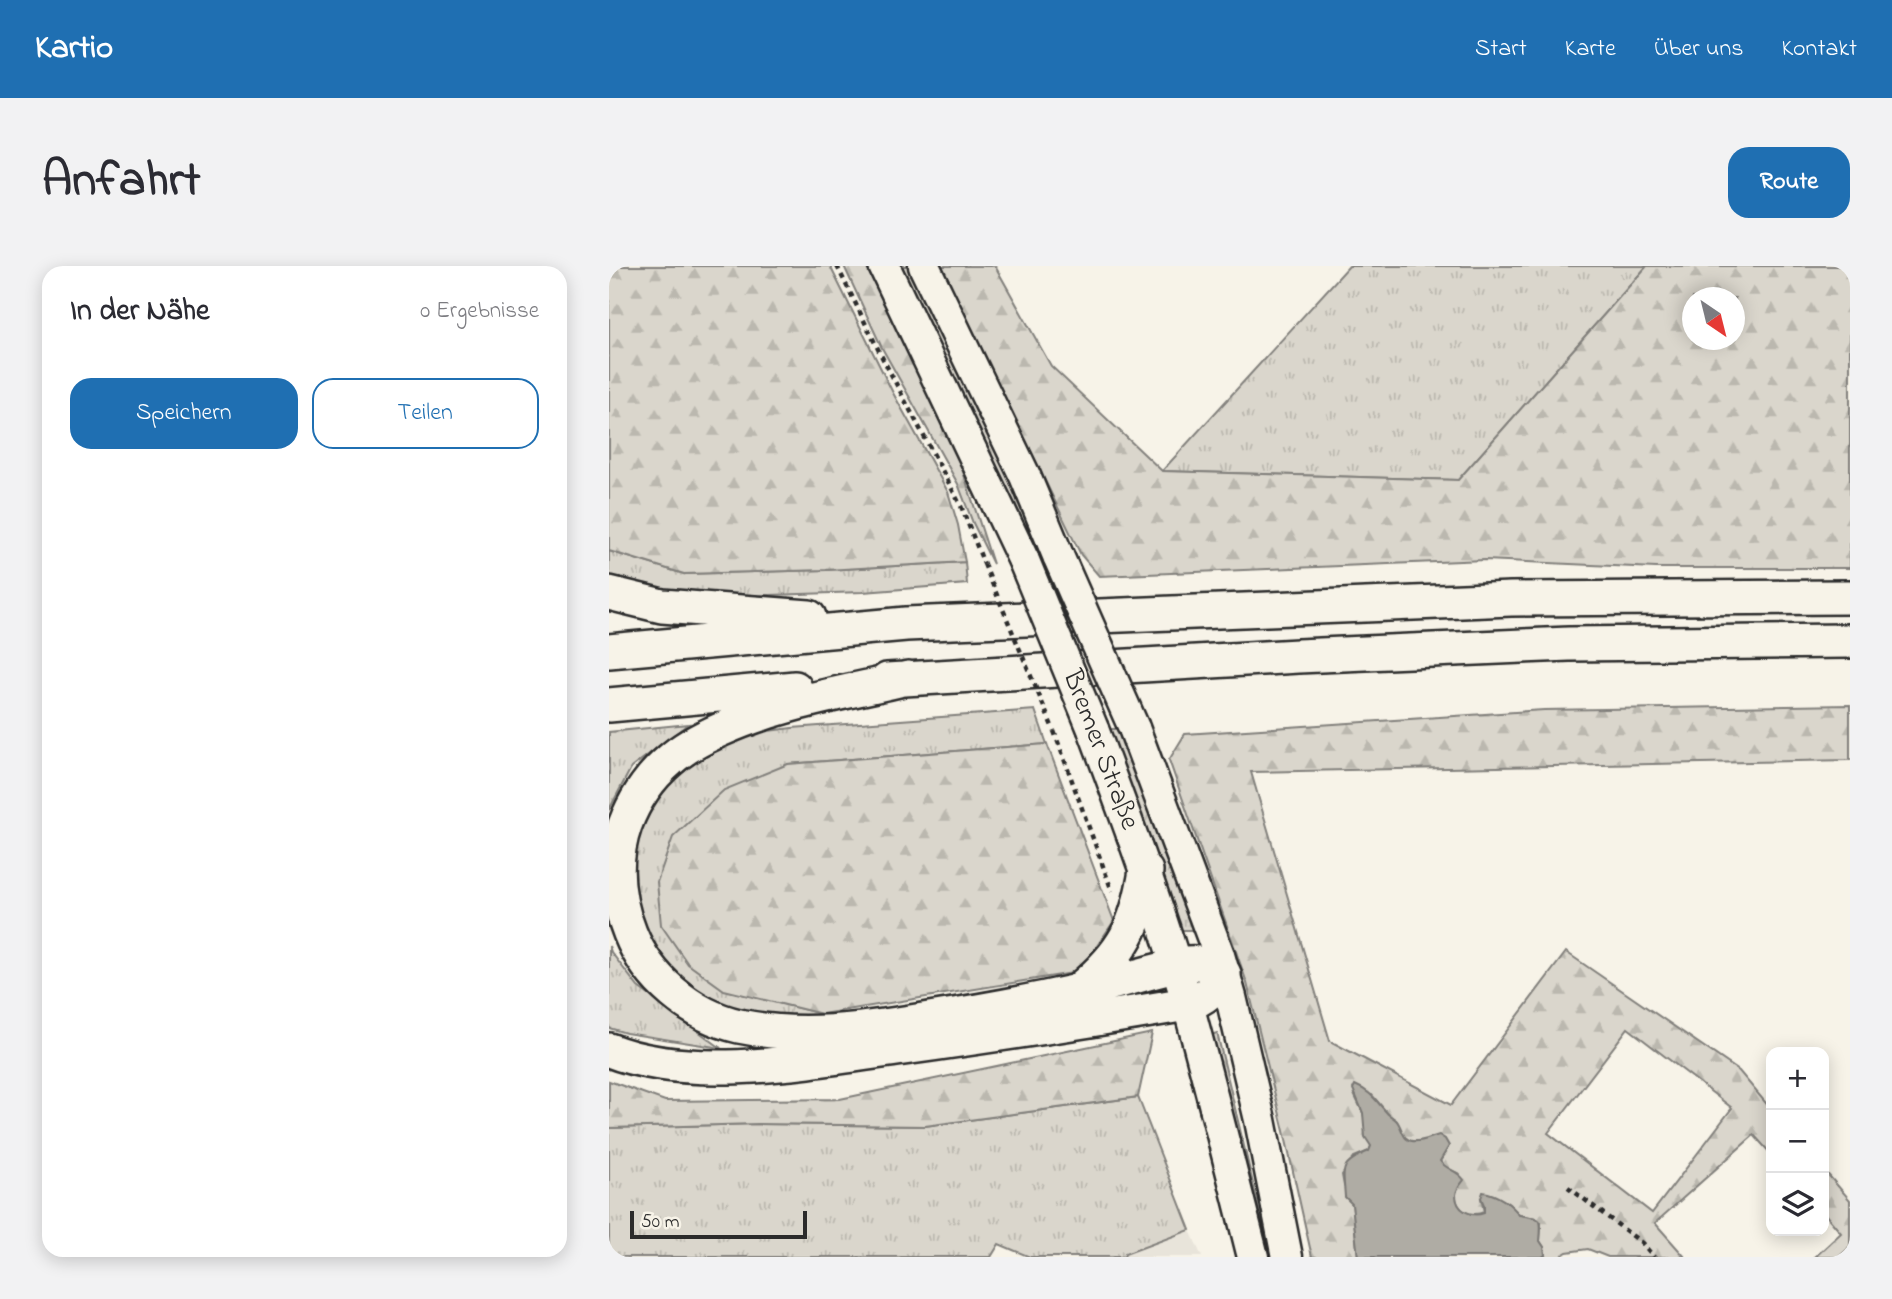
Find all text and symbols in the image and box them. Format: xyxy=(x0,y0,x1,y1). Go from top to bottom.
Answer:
text: Kartio xyxy=(35,25,113,73)
text: Start xyxy=(1475,32,1527,67)
text: Karte xyxy=(1565,32,1616,67)
text: Über uns xyxy=(1654,32,1743,67)
text: Kontakt xyxy=(1781,32,1857,67)
text: Anfahrt xyxy=(42,146,200,218)
button: Route xyxy=(1728,147,1850,218)
north arrow xyxy=(1682,287,1745,350)
text: In der Nähe xyxy=(70,290,210,334)
text: 0 Ergebnisse xyxy=(420,295,539,328)
button: Speichern xyxy=(70,378,298,449)
button: Teilen xyxy=(312,378,539,449)
street label: Bremer Straße xyxy=(1050,663,1149,836)
map controls xyxy=(1766,1047,1829,1236)
button: + xyxy=(1766,1047,1829,1110)
button: − xyxy=(1766,1110,1829,1173)
button: layers xyxy=(1766,1173,1829,1236)
scale bar xyxy=(630,1208,807,1240)
text: 50 m xyxy=(641,1209,680,1236)

